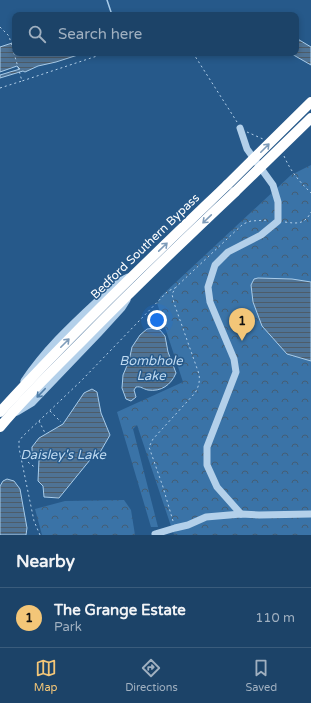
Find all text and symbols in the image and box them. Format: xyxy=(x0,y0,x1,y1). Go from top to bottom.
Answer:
search box xyxy=(12,12,299,56)
icon: search xyxy=(26,23,48,45)
text: Search here xyxy=(58,25,142,43)
one-way arrow xyxy=(260,143,270,152)
street label: Bedford Southern Bypass xyxy=(88,190,202,302)
one-way arrow xyxy=(202,214,212,223)
one-way arrow xyxy=(158,242,168,252)
pin: 1 xyxy=(229,308,255,341)
your location xyxy=(147,310,167,330)
one-way arrow xyxy=(60,338,70,348)
water label: Bombhole Lake xyxy=(119,353,183,384)
one-way arrow xyxy=(36,388,46,398)
water label: Daisley's Lake xyxy=(20,447,106,463)
text: Nearby xyxy=(16,551,75,572)
text: The Grange Estate xyxy=(54,601,186,619)
text: 1 xyxy=(25,610,33,626)
text: 110 m xyxy=(255,610,295,626)
text: Park xyxy=(54,619,82,635)
tab: Map xyxy=(34,657,58,694)
tab: Directions xyxy=(125,657,178,694)
tab: Saved xyxy=(245,657,277,694)

